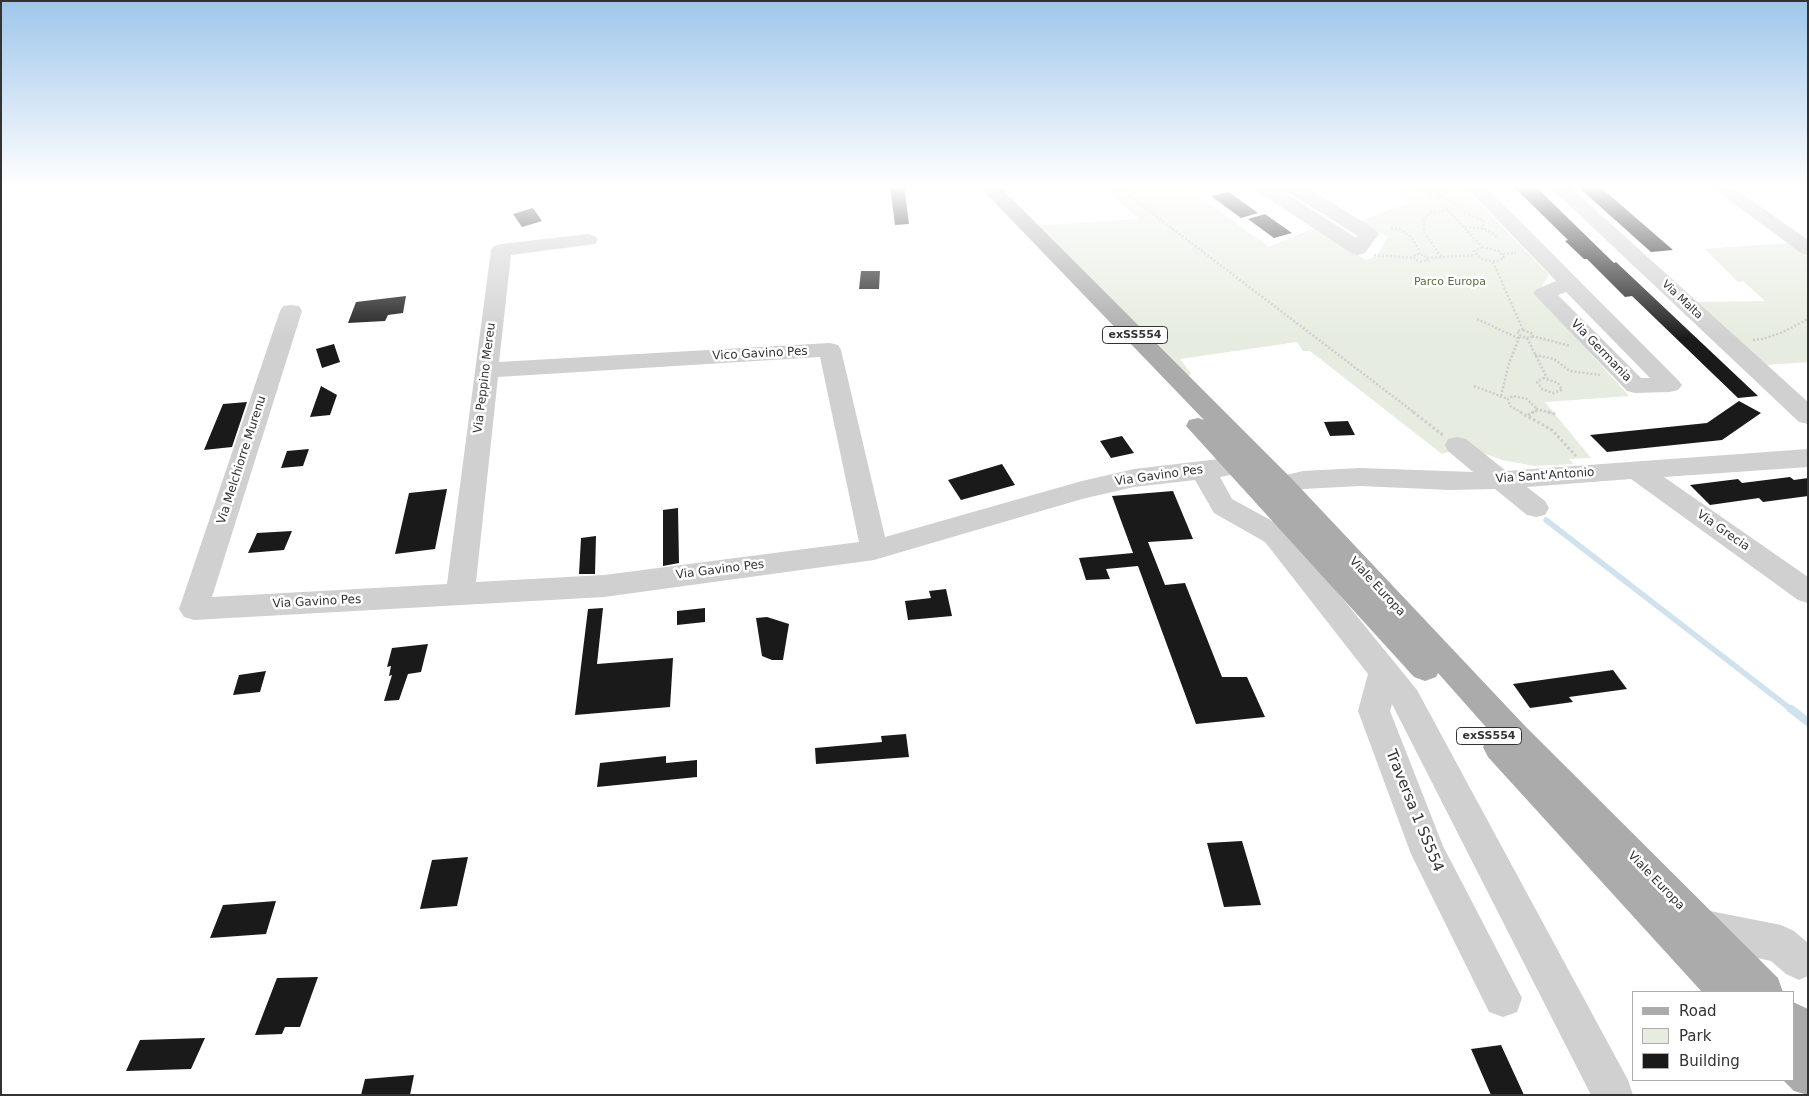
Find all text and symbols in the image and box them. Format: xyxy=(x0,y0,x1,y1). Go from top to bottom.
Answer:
park label: Parco Europa xyxy=(1414,275,1486,289)
street label: Via Malta xyxy=(1659,278,1705,322)
street label: Via Germania xyxy=(1568,317,1634,385)
street label: Via Peppino Mereu xyxy=(471,322,499,434)
road number: exSS554 xyxy=(1102,326,1168,344)
street label: Vico Gavino Pes xyxy=(712,344,808,364)
street label: Via Melchiorre Murenu xyxy=(214,394,270,526)
street label: Via Gavino Pes xyxy=(1114,463,1204,489)
street label: Via Sant'Antonio xyxy=(1495,465,1595,487)
street label: Via Grecia xyxy=(1694,508,1752,554)
street label: Viale Europa xyxy=(1346,555,1408,619)
street label: Via Gavino Pes xyxy=(675,557,765,583)
street label: Via Gavino Pes xyxy=(272,592,362,612)
road number: exSS554 xyxy=(1456,728,1522,744)
street label: Traversa 1 SS554 xyxy=(1381,747,1447,875)
street label: Viale Europa xyxy=(1625,849,1687,913)
legend xyxy=(1632,991,1794,1081)
text: Road xyxy=(1679,1002,1717,1020)
text: Park xyxy=(1679,1027,1711,1045)
text: Building xyxy=(1679,1052,1740,1070)

